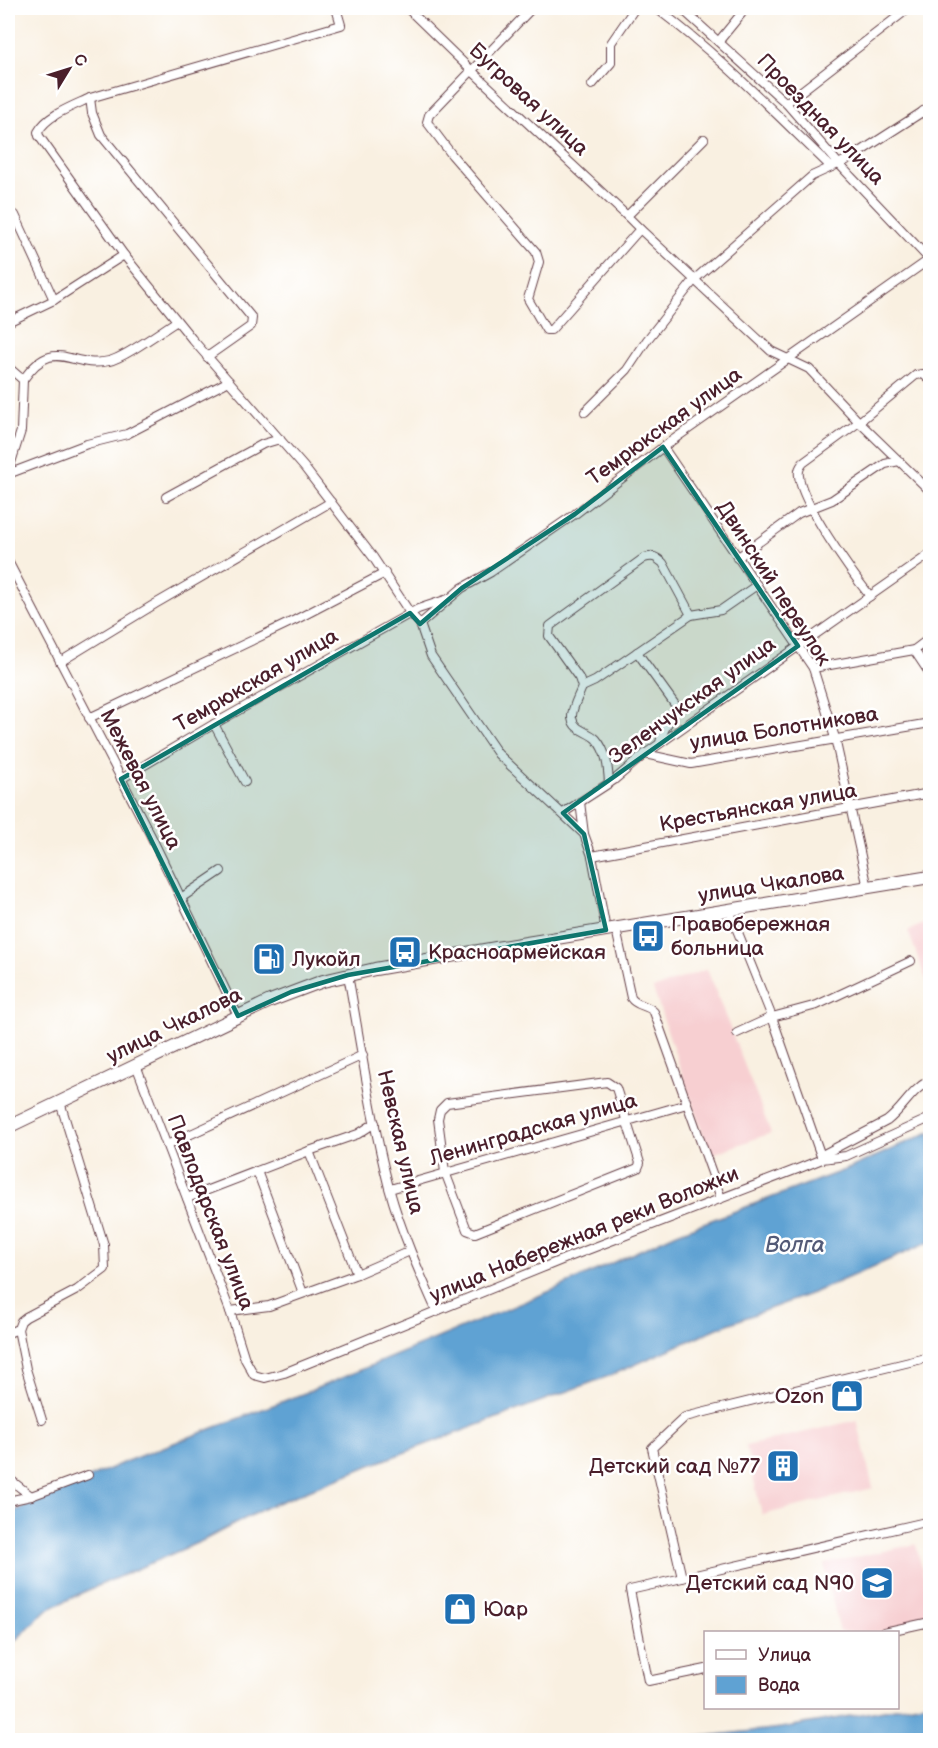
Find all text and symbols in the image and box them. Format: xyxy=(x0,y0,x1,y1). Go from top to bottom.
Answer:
street label: Бугровая улица xyxy=(464,38,594,161)
north arrow xyxy=(39,39,99,99)
street label: Проездная улица xyxy=(752,48,890,191)
text: С xyxy=(69,50,91,71)
street label: Темрюкская улица xyxy=(582,362,747,491)
street label: Двинский переулок xyxy=(711,496,836,670)
street label: Темрюкская улица xyxy=(170,623,343,738)
street label: Зеленчукская улица xyxy=(604,631,781,769)
street label: улица Болотникова xyxy=(688,701,880,756)
street label: Межевая улица xyxy=(94,705,187,854)
street label: Крестьянская улица xyxy=(657,778,859,837)
street label: улица Чкалова xyxy=(696,861,846,908)
place label: Правобережная больница xyxy=(671,912,830,961)
bus stop icon: Правобережная больница xyxy=(630,918,666,954)
bus stop icon: Красноармейская xyxy=(387,934,423,970)
place label: Красноармейская xyxy=(428,940,606,965)
fuel station icon: Лукойл xyxy=(251,941,287,977)
place label: Лукойл xyxy=(291,947,361,972)
street label: улица Чкалова xyxy=(103,982,246,1069)
street label: Невская улица xyxy=(372,1068,429,1217)
street label: Ленинградская улица xyxy=(426,1088,640,1171)
street label: Павлодарская улица xyxy=(162,1111,260,1314)
street label: улица Набережная реки Воложки xyxy=(426,1161,742,1308)
water label: Волга xyxy=(765,1232,825,1259)
shop icon: Ozon xyxy=(829,1378,865,1414)
place label: Ozon xyxy=(775,1384,824,1409)
building icon: Детский сад №77 xyxy=(765,1448,801,1484)
place label: Детский сад №77 xyxy=(589,1454,761,1479)
school or university icon: Детский сад N90 xyxy=(859,1565,895,1601)
place label: Детский сад N90 xyxy=(686,1571,854,1596)
shop icon: Юар xyxy=(442,1591,478,1627)
place label: Юар xyxy=(483,1597,528,1622)
legend xyxy=(704,1631,899,1709)
text: Улица xyxy=(758,1645,812,1666)
text: Вода xyxy=(758,1675,800,1696)

